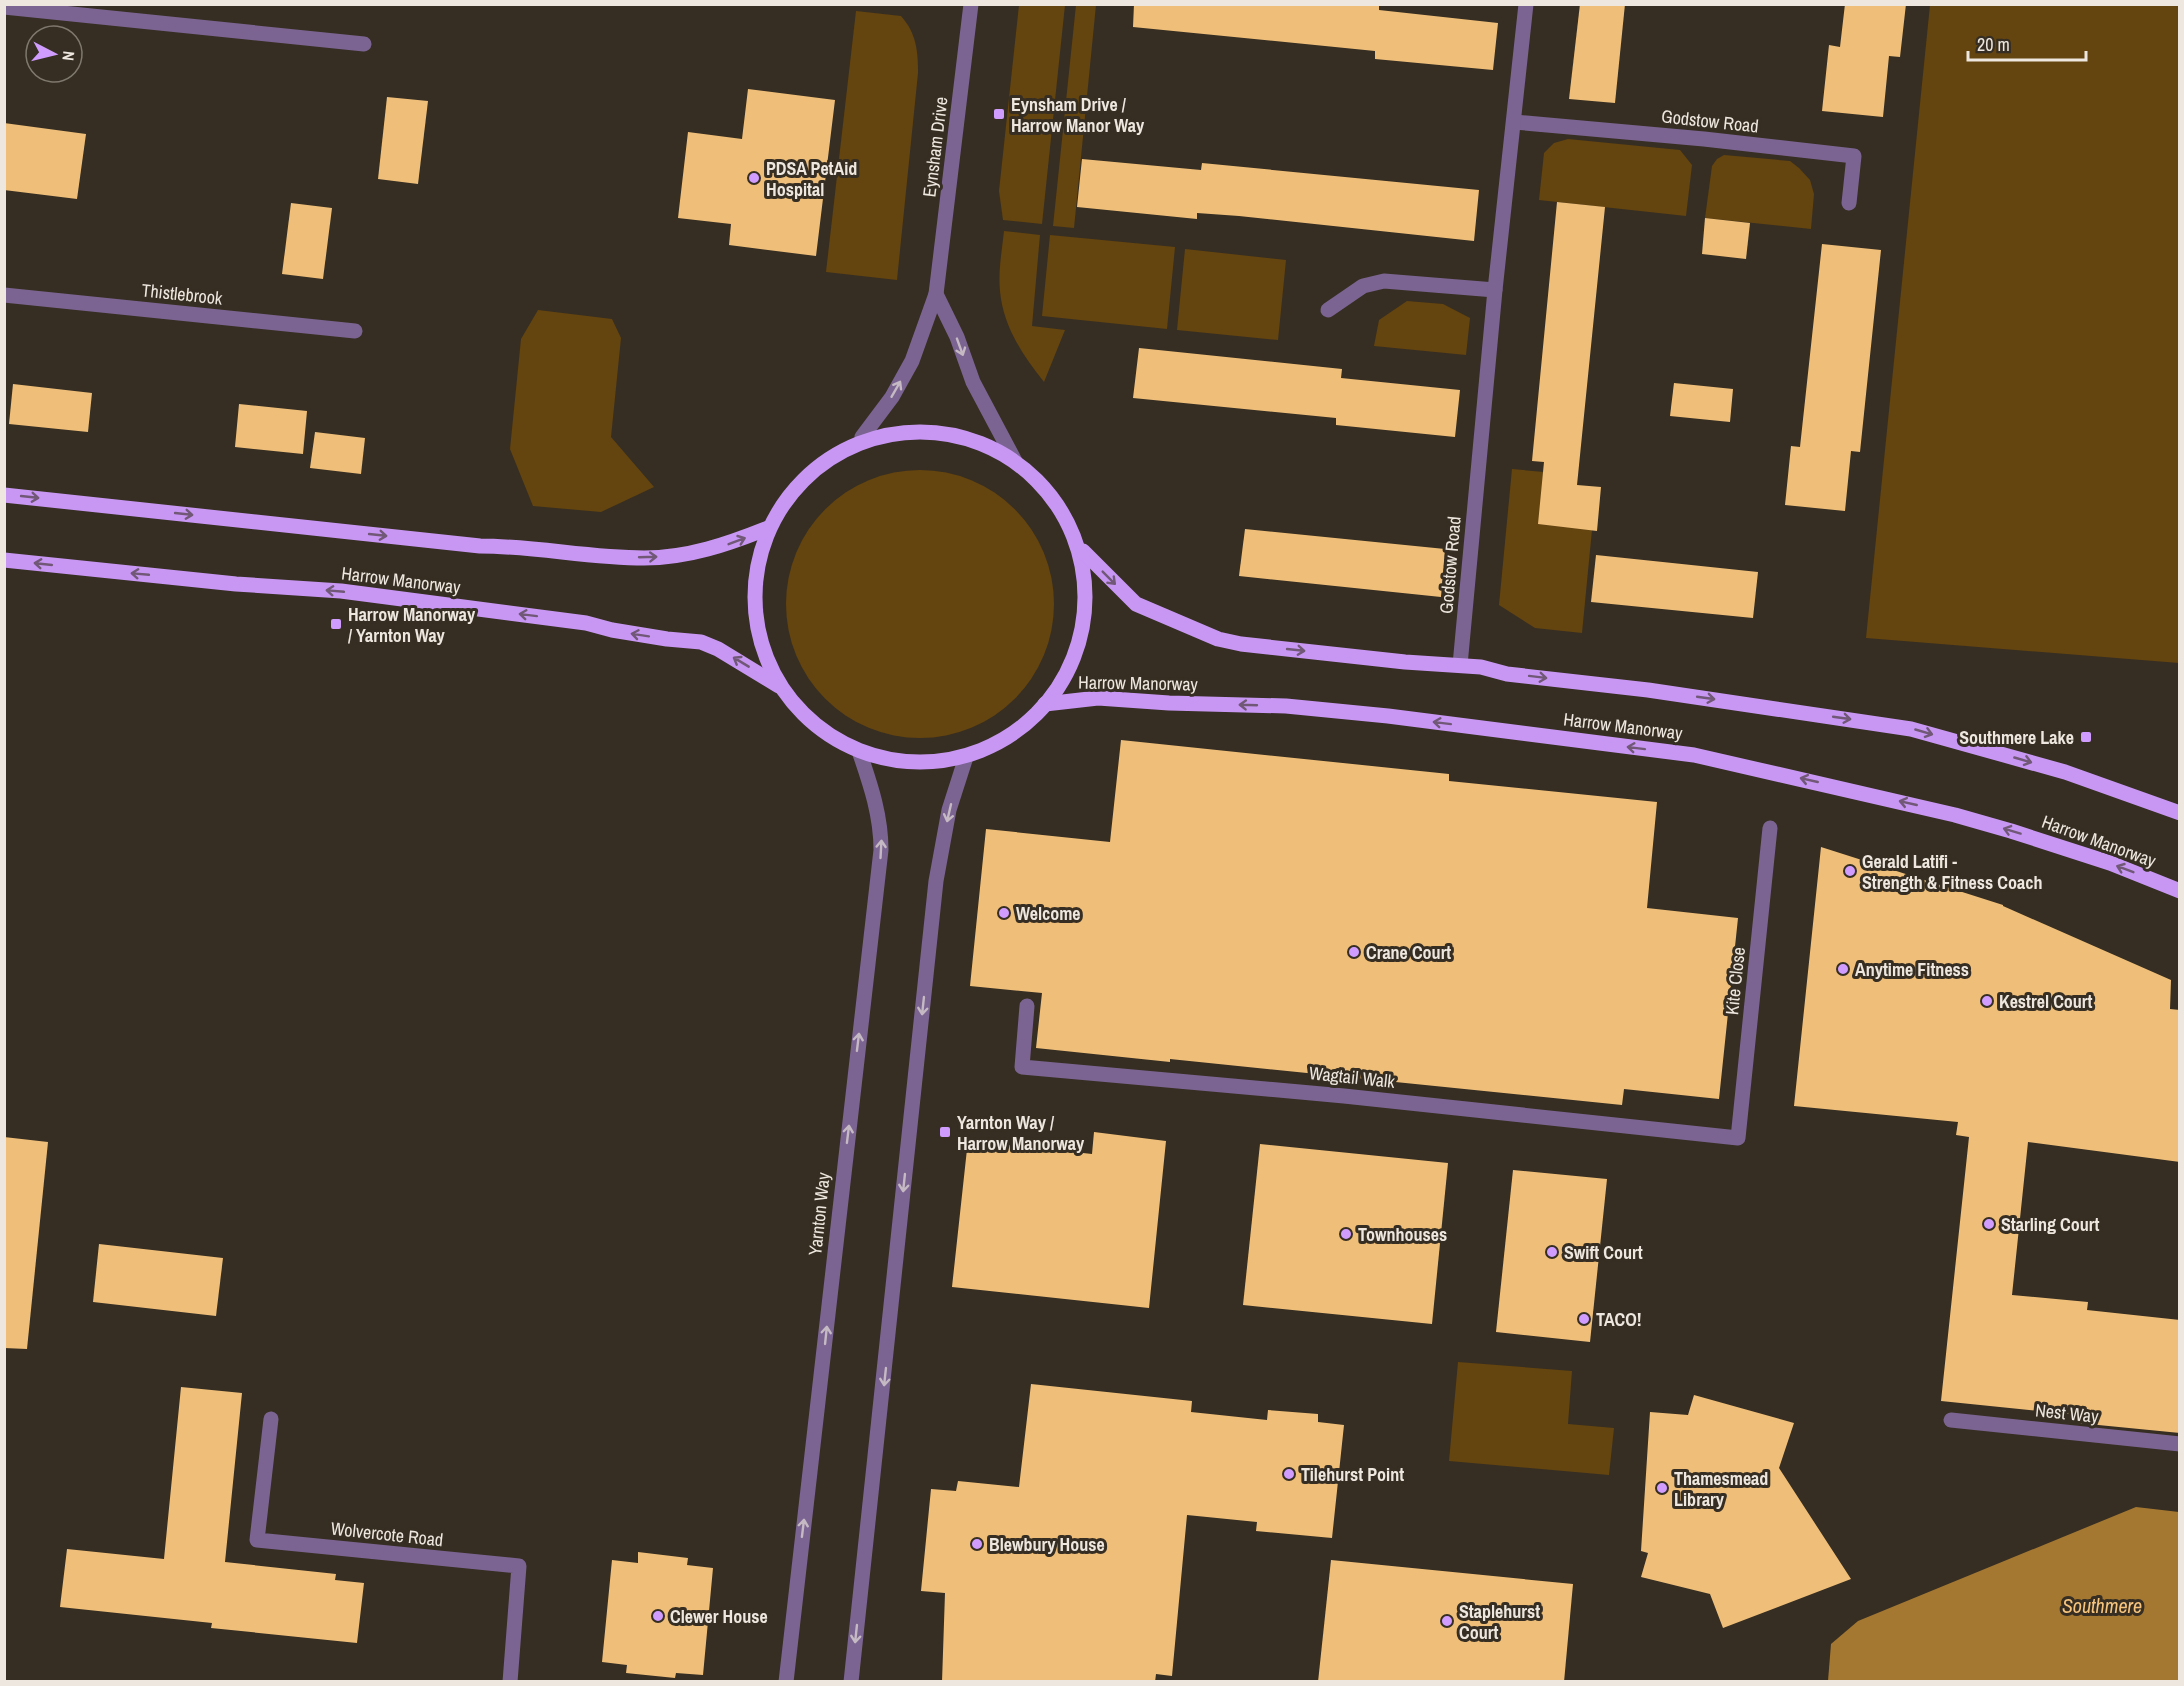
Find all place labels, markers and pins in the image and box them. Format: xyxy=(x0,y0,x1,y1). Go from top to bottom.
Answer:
place label: Eynsham Drive / Harrow Manor Way xyxy=(1011,92,1145,138)
marker: Eynsham Drive / Harrow Manor Way xyxy=(992,107,1006,121)
place label: PDSA PetAid Hospital xyxy=(766,156,857,202)
marker: PDSA PetAid Hospital xyxy=(747,171,761,185)
place label: Harrow Manorway / Yarnton Way xyxy=(348,602,476,648)
marker: Harrow Manorway / Yarnton Way xyxy=(329,617,343,631)
place label: Southmere Lake xyxy=(1959,725,2074,750)
marker: Southmere Lake xyxy=(2079,730,2093,744)
place label: Gerald Latifi - Strength & Fitness Coach xyxy=(1862,849,2042,895)
marker: Gerald Latifi - Strength & Fitness Coach xyxy=(1843,864,1857,878)
place label: Welcome xyxy=(1016,901,1081,926)
marker: Welcome xyxy=(997,906,1011,920)
place label: Crane Court xyxy=(1366,940,1451,965)
marker: Crane Court xyxy=(1347,945,1361,959)
place label: Anytime Fitness xyxy=(1855,957,1969,982)
marker: Anytime Fitness xyxy=(1836,962,1850,976)
place label: Kestrel Court xyxy=(1999,989,2093,1014)
marker: Kestrel Court xyxy=(1980,994,1994,1008)
place label: Yarnton Way / Harrow Manorway xyxy=(957,1110,1085,1156)
marker: Yarnton Way / Harrow Manorway xyxy=(938,1125,952,1139)
place label: Starling Court xyxy=(2001,1212,2099,1237)
marker: Starling Court xyxy=(1982,1217,1996,1231)
place label: Townhouses xyxy=(1358,1222,1447,1247)
marker: Townhouses xyxy=(1339,1227,1353,1241)
place label: Swift Court xyxy=(1564,1240,1643,1265)
marker: Swift Court xyxy=(1545,1245,1559,1259)
place label: TACO! xyxy=(1596,1307,1642,1332)
marker: TACO! xyxy=(1577,1312,1591,1326)
place label: Tilehurst Point xyxy=(1301,1462,1404,1487)
place label: Thamesmead Library xyxy=(1674,1466,1768,1512)
marker: Tilehurst Point xyxy=(1282,1467,1296,1481)
marker: Thamesmead Library xyxy=(1655,1481,1669,1495)
place label: Blewbury House xyxy=(989,1532,1105,1557)
marker: Blewbury House xyxy=(970,1537,984,1551)
place label: Staplehurst Court xyxy=(1459,1599,1540,1645)
place label: Clewer House xyxy=(670,1604,768,1629)
marker: Clewer House xyxy=(651,1609,665,1623)
marker: Staplehurst Court xyxy=(1440,1614,1454,1628)

